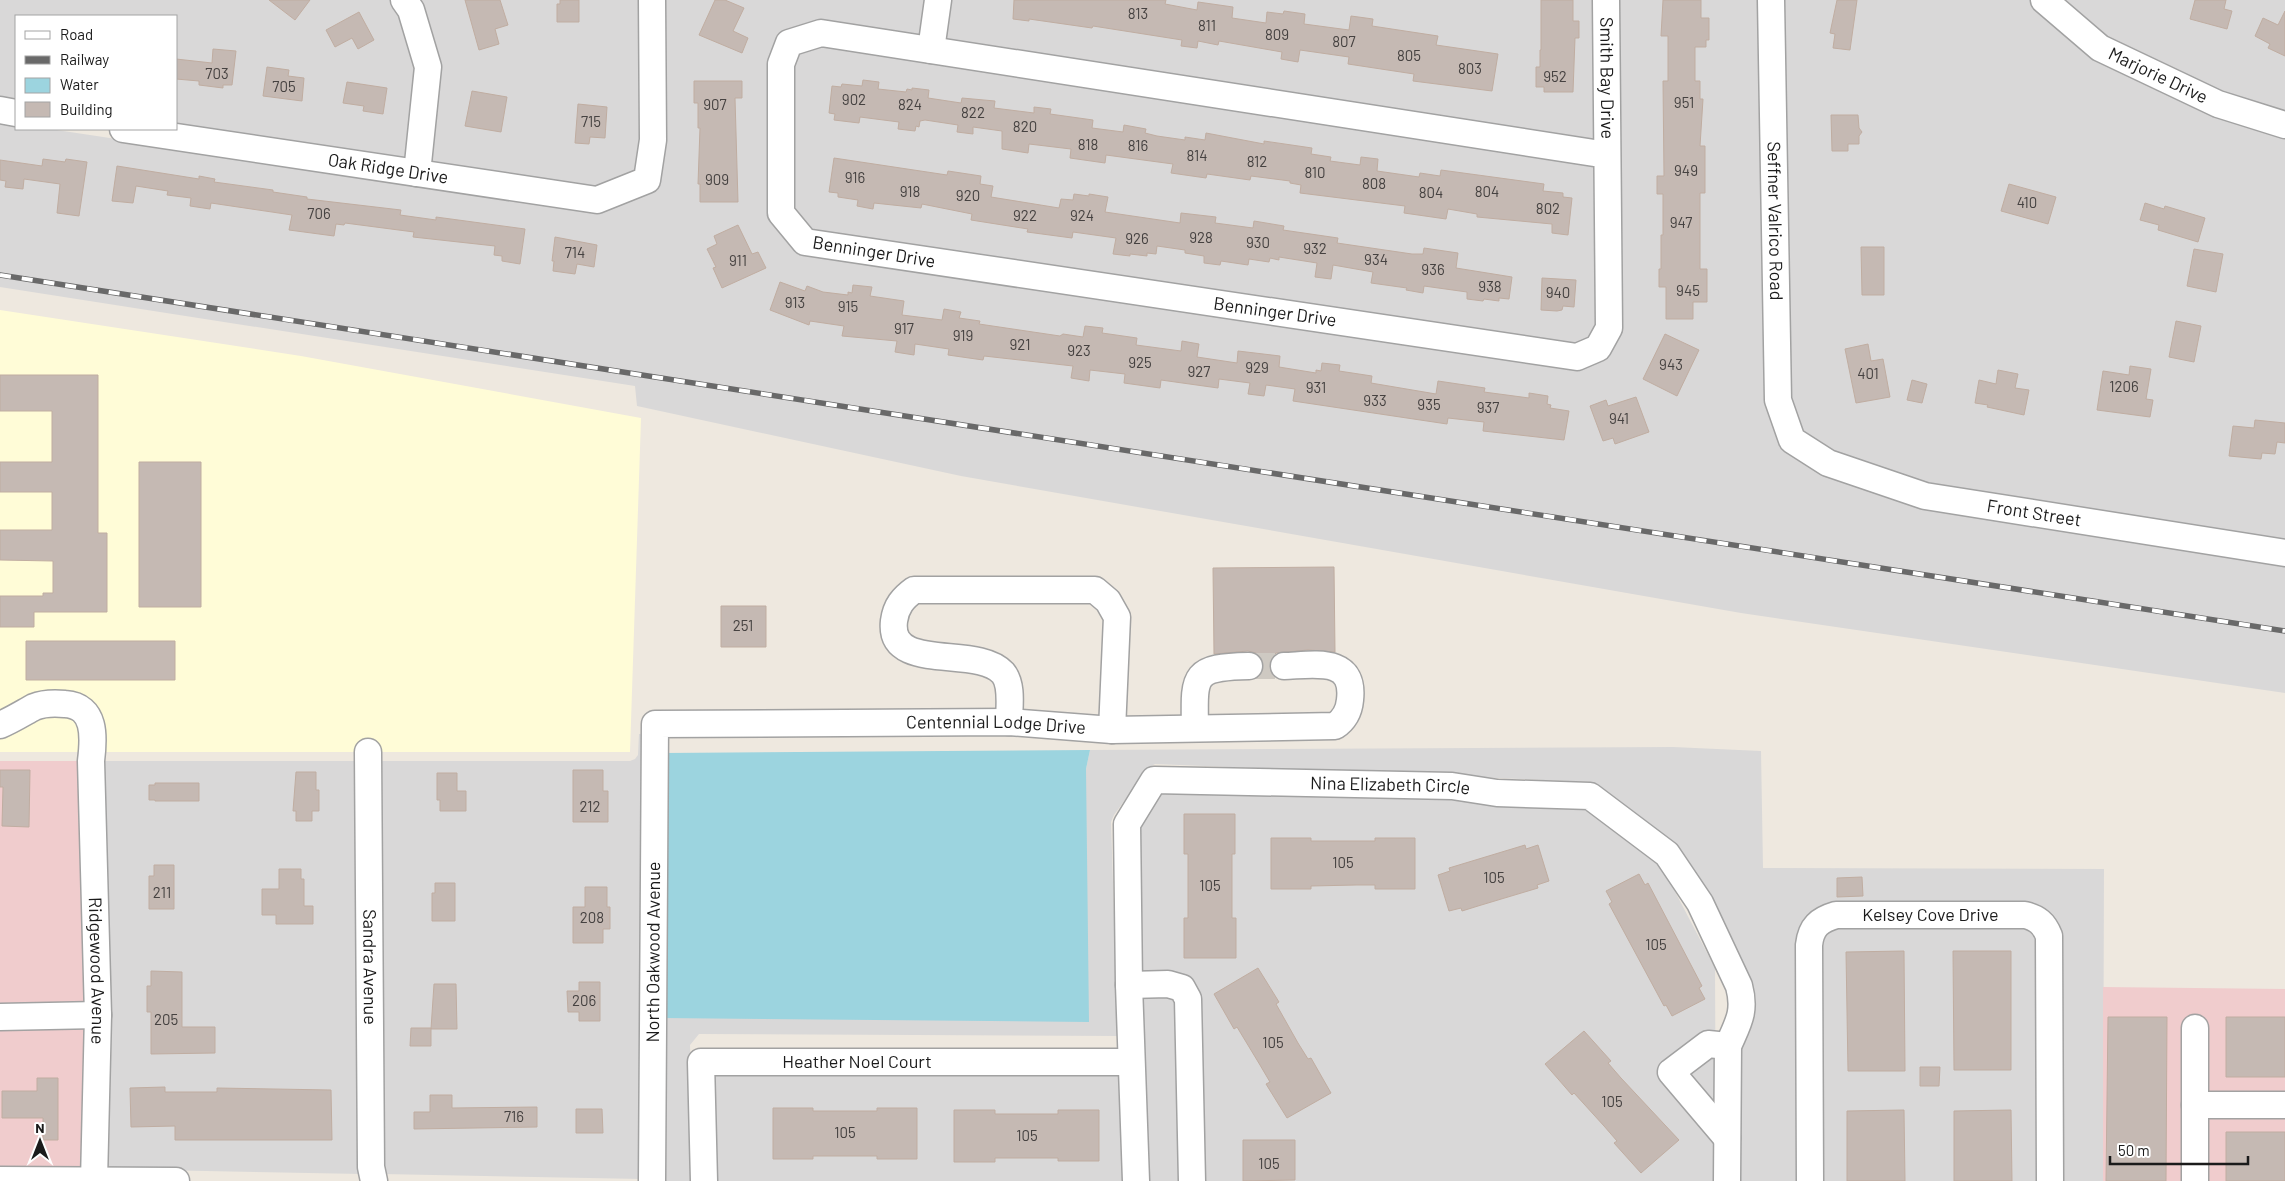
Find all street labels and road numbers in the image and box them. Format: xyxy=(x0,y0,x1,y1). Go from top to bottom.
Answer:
street label: Smith Bay Drive xyxy=(1596,17,1619,139)
street label: Marjorie Drive xyxy=(2105,42,2212,108)
street label: Seffner Valrico Road xyxy=(1763,141,1788,301)
street label: Oak Ridge Drive xyxy=(327,148,450,188)
street label: Benninger Drive xyxy=(811,230,937,272)
street label: Benninger Drive xyxy=(1212,291,1338,331)
street label: Front Street xyxy=(1985,494,2083,531)
street label: Centennial Lodge Drive xyxy=(906,710,1087,738)
street label: Nina Elizabeth Circle xyxy=(1310,771,1472,799)
street label: North Oakwood Avenue xyxy=(641,861,664,1043)
street label: Ridgewood Avenue xyxy=(85,897,110,1045)
street label: Kelsey Cove Drive xyxy=(1862,903,1999,925)
street label: Sandra Avenue xyxy=(359,909,382,1025)
street label: Heather Noel Court xyxy=(782,1050,932,1072)

